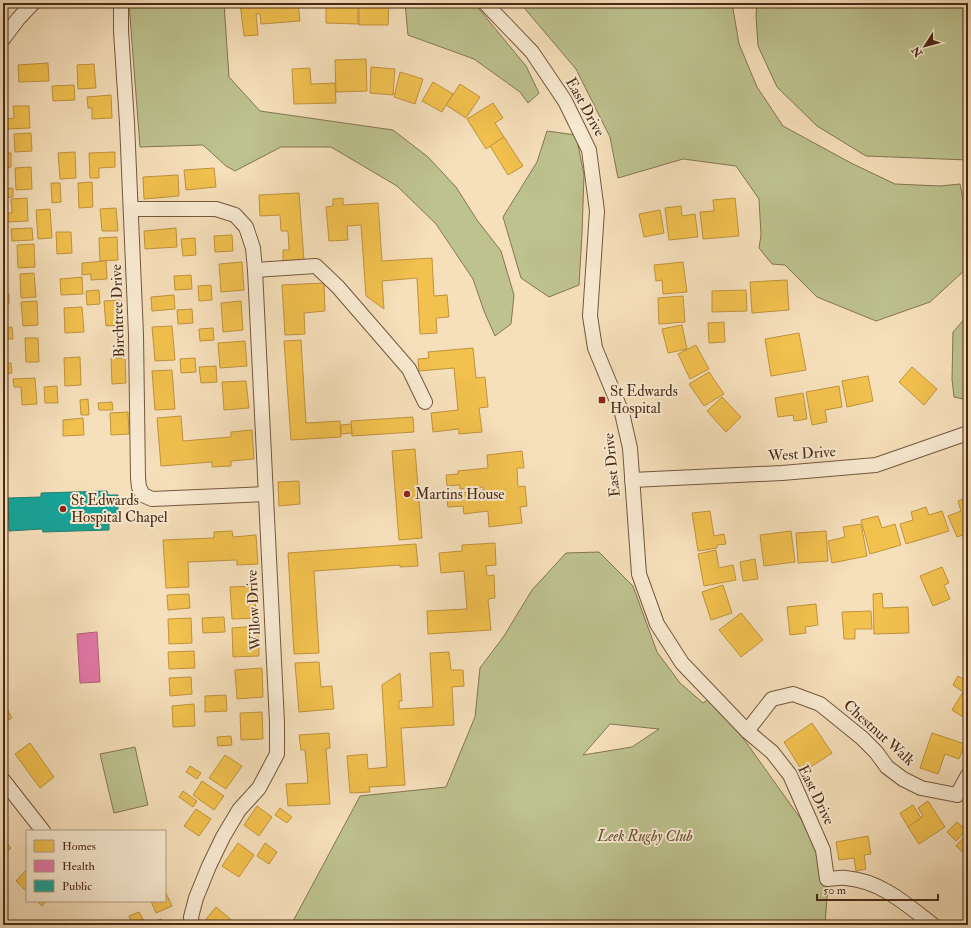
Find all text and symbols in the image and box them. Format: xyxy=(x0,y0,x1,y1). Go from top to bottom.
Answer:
north arrow xyxy=(905,26,945,66)
text: N xyxy=(908,43,926,60)
street label: East Drive xyxy=(561,74,609,140)
street label: Birchtree Drive xyxy=(107,264,129,358)
place label: St Edwards Hospital xyxy=(610,382,678,419)
marker: St Edwards Hospital xyxy=(597,395,607,405)
street label: East Drive xyxy=(599,432,625,498)
street label: West Drive xyxy=(767,442,836,466)
place label: Martins House xyxy=(415,485,505,504)
marker: Martins House xyxy=(402,489,412,499)
place label: St Edwards Hospital Chapel xyxy=(71,491,168,528)
marker: St Edwards Hospital Chapel xyxy=(58,504,68,514)
street label: Willow Drive xyxy=(242,569,266,652)
street label: Chestnut Walk xyxy=(839,696,919,770)
street label: East Drive xyxy=(793,762,839,828)
park label: Leek Rugby Club xyxy=(596,827,693,846)
legend xyxy=(26,830,166,902)
text: Homes xyxy=(62,839,96,854)
text: Health xyxy=(62,859,96,874)
scale bar xyxy=(817,876,938,902)
text: Public xyxy=(62,879,92,894)
text: 50 m xyxy=(823,883,847,898)

